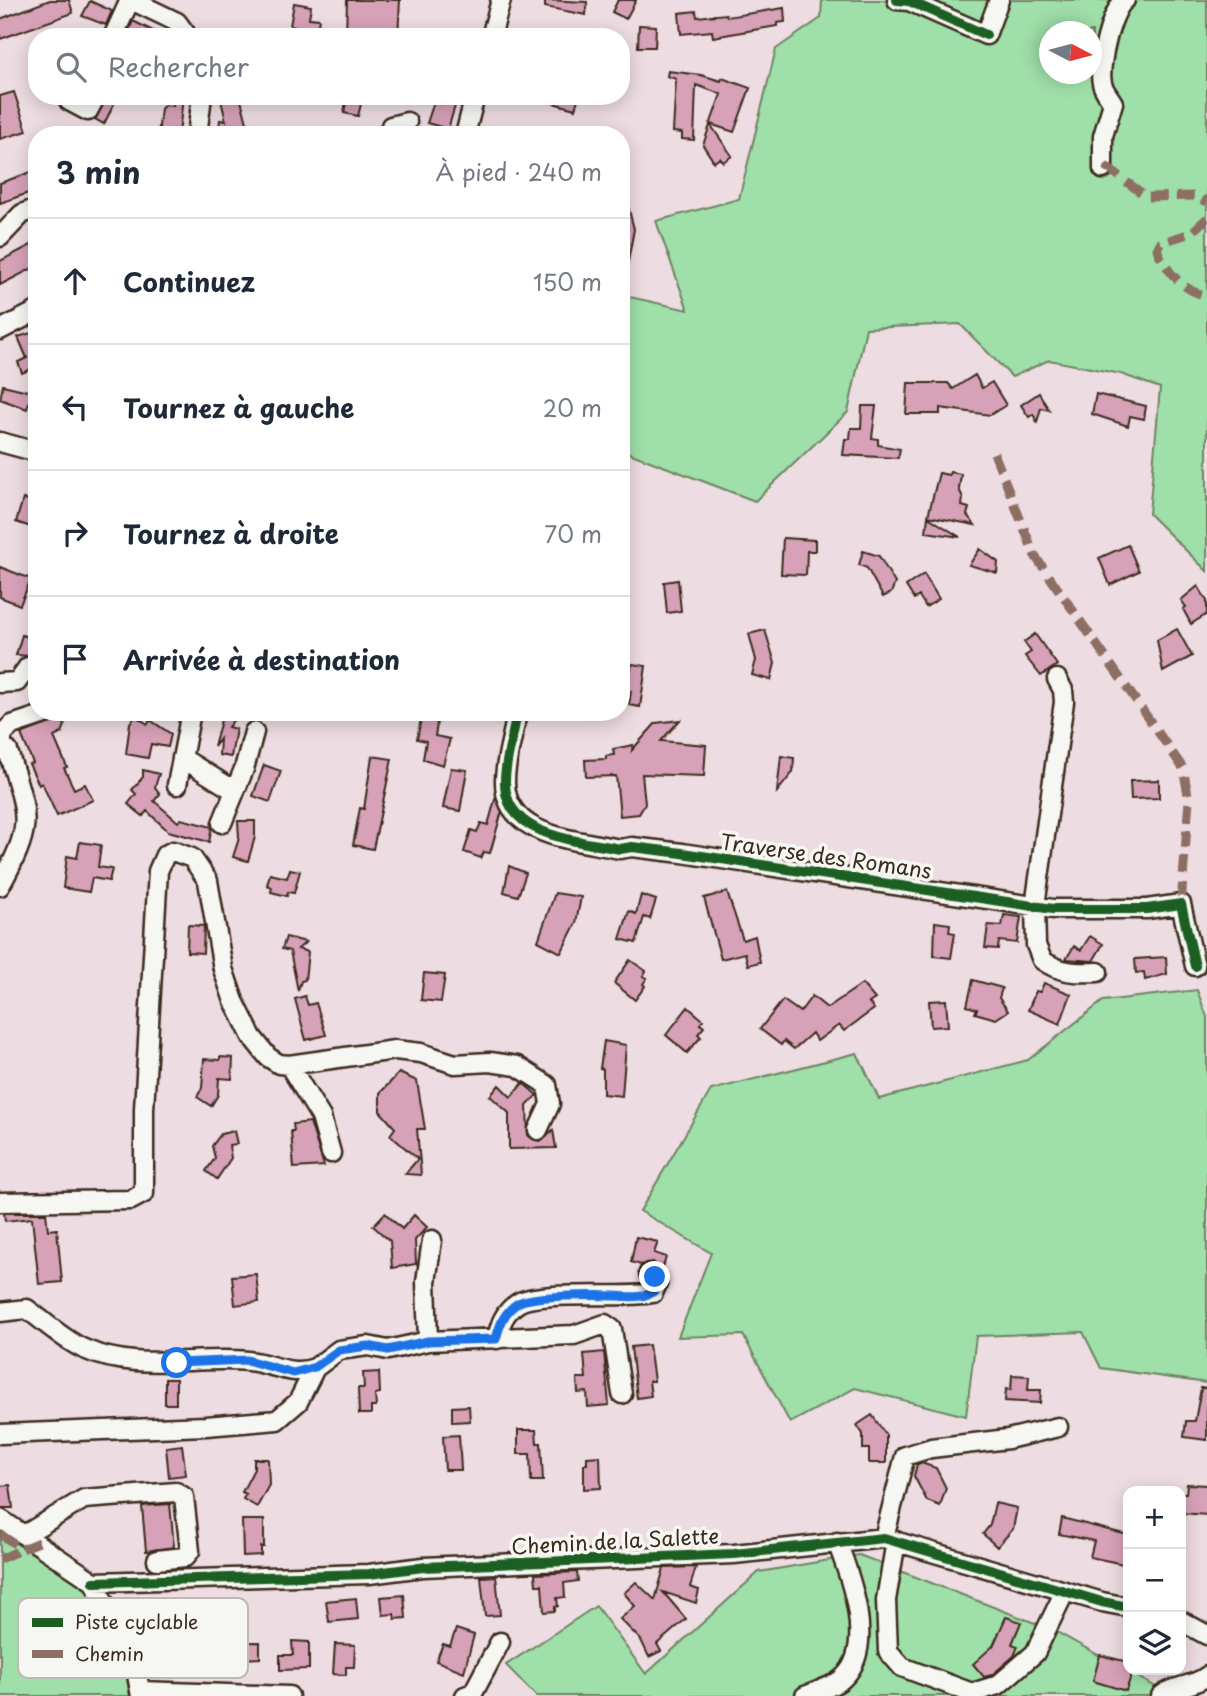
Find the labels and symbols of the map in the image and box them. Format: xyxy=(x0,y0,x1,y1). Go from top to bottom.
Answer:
north arrow xyxy=(1039,21,1102,84)
street label: Traverse des Romans xyxy=(718,824,934,886)
route end xyxy=(639,1261,670,1292)
route start xyxy=(161,1347,192,1378)
street label: Chemin de la Salette xyxy=(511,1519,719,1561)
legend xyxy=(18,1598,248,1678)
text: Piste cyclable xyxy=(75,1607,198,1635)
text: Chemin xyxy=(75,1639,144,1667)

